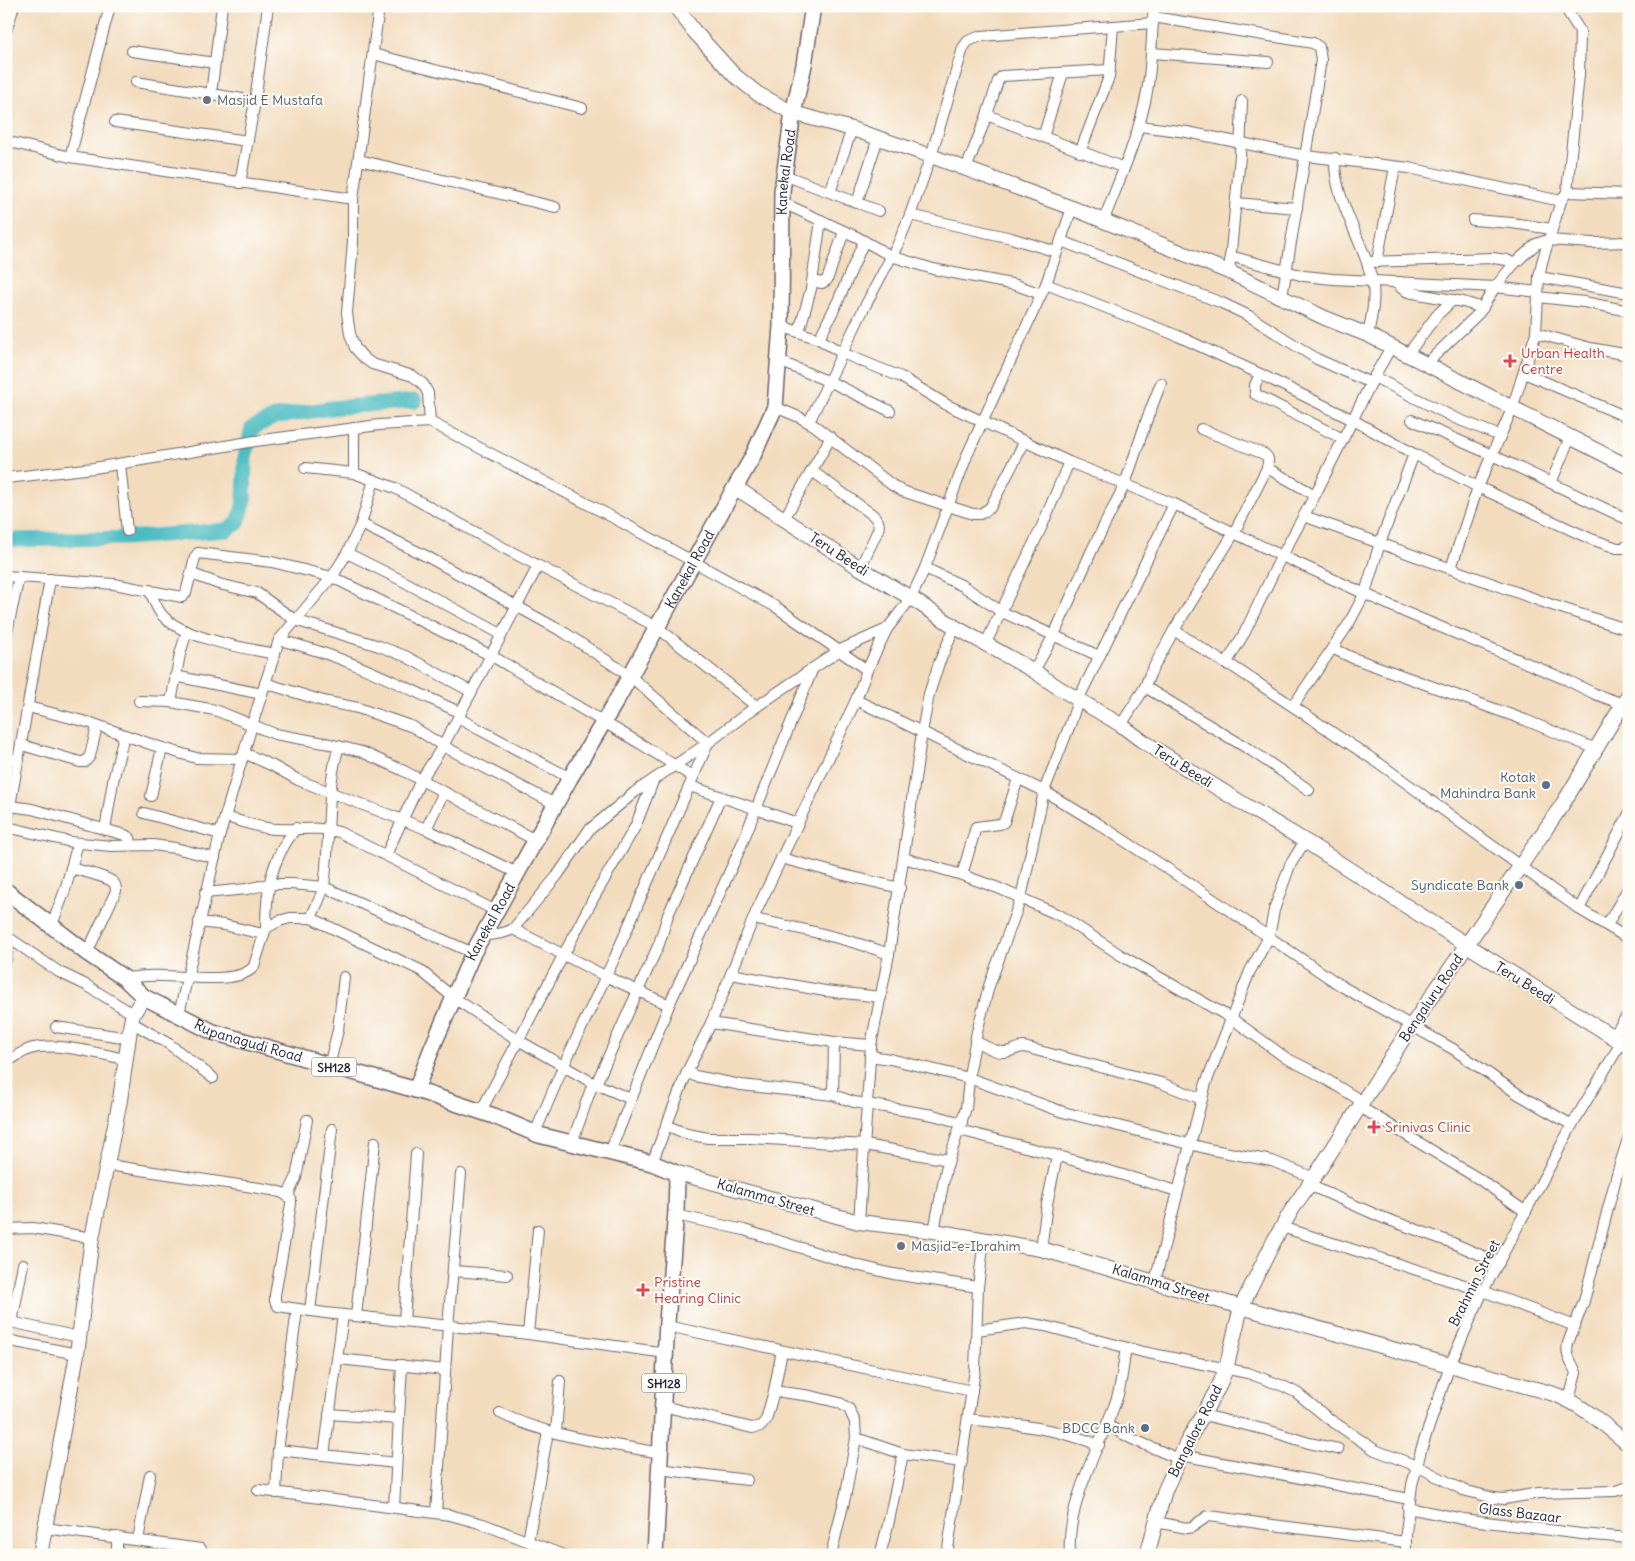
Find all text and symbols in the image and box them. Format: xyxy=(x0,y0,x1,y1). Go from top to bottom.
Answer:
place label: Masjid E Mustafa xyxy=(217,91,323,109)
marker: Masjid E Mustafa xyxy=(201,94,213,106)
street label: Kanekal Road xyxy=(773,128,800,215)
place label: Urban Health Centre xyxy=(1521,344,1605,378)
marker: Urban Health Centre xyxy=(1503,354,1517,368)
street label: Kanekal Road xyxy=(660,527,718,611)
street label: Teru Beedi xyxy=(806,528,872,580)
street label: Teru Beedi xyxy=(1150,741,1216,791)
place label: Kotak Mahindra Bank xyxy=(1440,768,1536,802)
marker: Kotak Mahindra Bank xyxy=(1540,779,1552,791)
place label: Syndicate Bank xyxy=(1411,876,1509,894)
marker: Syndicate Bank xyxy=(1513,879,1525,891)
street label: Kanekal Road xyxy=(462,880,519,964)
street label: Bengaluru Road xyxy=(1395,951,1467,1045)
street label: Teru Beedi xyxy=(1492,958,1558,1008)
street label: Rupanagudi Road xyxy=(191,1015,305,1066)
road number: SH128 xyxy=(312,1058,356,1076)
place label: Srinivas Clinic xyxy=(1385,1118,1471,1136)
marker: Srinivas Clinic xyxy=(1367,1120,1381,1134)
street label: Kalamma Street xyxy=(715,1174,817,1220)
street label: Brahmin Street xyxy=(1444,1236,1504,1329)
place label: Masjid-e-Ibrahim xyxy=(911,1237,1021,1255)
marker: Masjid-e-Ibrahim xyxy=(895,1240,907,1252)
street label: Kalamma Street xyxy=(1110,1260,1212,1306)
place label: Pristine Hearing Clinic xyxy=(654,1273,741,1307)
marker: Pristine Hearing Clinic xyxy=(636,1283,650,1297)
road number: SH128 xyxy=(642,1374,686,1392)
street label: Bangalore Road xyxy=(1164,1382,1226,1480)
place label: BDCC Bank xyxy=(1062,1419,1135,1437)
marker: BDCC Bank xyxy=(1139,1422,1151,1434)
street label: Glass Bazaar xyxy=(1478,1499,1562,1527)

